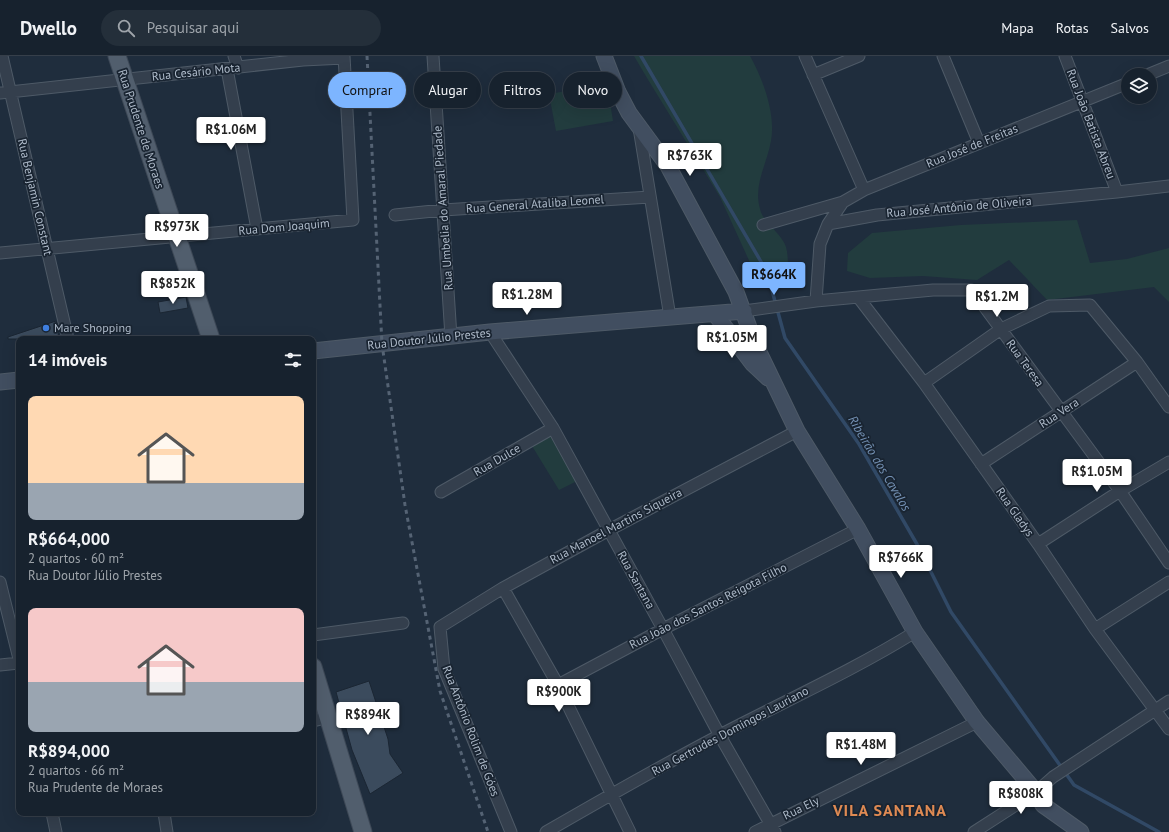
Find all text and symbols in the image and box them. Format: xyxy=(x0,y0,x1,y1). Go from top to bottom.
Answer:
search box xyxy=(101,10,381,46)
text: Dwello xyxy=(20,16,77,40)
icon: search xyxy=(115,17,137,39)
text: Pesquisar aqui xyxy=(147,18,239,37)
text: Mapa xyxy=(1001,19,1034,37)
text: Rotas xyxy=(1056,19,1089,37)
text: Salvos xyxy=(1111,19,1149,37)
street label: Rua Cesário Mota xyxy=(151,59,241,84)
street label: Rua Prudente de Moraes xyxy=(115,67,168,190)
street label: Rua João Batista Abreu xyxy=(1064,67,1119,181)
map controls xyxy=(1121,68,1157,104)
button: layers xyxy=(1121,68,1157,104)
chip: Comprar xyxy=(328,72,406,108)
chip: Alugar xyxy=(414,72,481,108)
chip: Filtros xyxy=(489,72,555,108)
chip: Novo xyxy=(563,72,622,108)
pin: R$1.06M xyxy=(194,117,268,151)
street label: Rua José de Freitas xyxy=(924,120,1020,171)
text: R$1.06M xyxy=(206,121,256,138)
street label: Rua Umbelia do Amaral Piedade xyxy=(429,125,456,291)
street label: Rua Benjamin Constant xyxy=(15,137,56,257)
pin: R$763K xyxy=(657,143,723,177)
text: R$763K xyxy=(667,147,713,164)
street label: Rua General Ataliba Leonel xyxy=(465,191,605,216)
street label: Rua José Antônio de Oliveira xyxy=(886,193,1032,220)
pin: R$973K xyxy=(144,214,210,248)
street label: Rua Dom Joaquim xyxy=(238,215,330,238)
text: R$973K xyxy=(154,218,200,235)
pin: R$664K xyxy=(741,262,807,296)
text: R$664K xyxy=(751,266,797,283)
pin: R$852K xyxy=(140,271,206,305)
text: R$852K xyxy=(150,275,196,292)
pin: R$1.28M xyxy=(490,282,564,316)
pin: R$1.2M xyxy=(964,284,1030,318)
text: R$1.28M xyxy=(502,286,552,303)
text: R$1.2M xyxy=(975,288,1019,305)
place label: Mare Shopping xyxy=(54,320,131,335)
marker: Mare Shopping xyxy=(41,323,51,333)
street label: Rua Doutor Júlio Prestes xyxy=(367,325,491,352)
pin: R$1.05M xyxy=(695,325,769,359)
text: R$1.05M xyxy=(707,329,757,346)
street label: Rua Teresa xyxy=(1003,336,1048,389)
text: 14 imóveis xyxy=(28,349,107,371)
icon: filters xyxy=(282,349,304,371)
street label: Rua Vera xyxy=(1036,394,1082,431)
water label: Ribeirão dos Cavalos xyxy=(844,412,915,515)
icon: home xyxy=(130,422,202,494)
street label: Rua Dulce xyxy=(471,440,523,479)
pin: R$1.05M xyxy=(1060,459,1134,493)
text: R$1.05M xyxy=(1072,463,1122,480)
street label: Rua Manoel Martins Siqueira xyxy=(547,484,685,567)
street label: Rua Gladys xyxy=(993,484,1038,539)
text: R$664,000 xyxy=(28,528,110,550)
pin: R$766K xyxy=(868,545,934,579)
street label: Rua Santana xyxy=(614,548,659,611)
text: R$766K xyxy=(878,549,924,566)
text: 2 quartos · 60 m² xyxy=(28,550,124,567)
street label: Rua João dos Santos Reigota Filho xyxy=(627,559,789,652)
text: Rua Doutor Júlio Prestes xyxy=(28,567,162,584)
icon: home xyxy=(130,634,202,706)
street label: Rua Antônio Rolim de Góes xyxy=(440,663,503,798)
pin: R$900K xyxy=(526,679,592,713)
text: R$900K xyxy=(536,683,582,700)
street label: Rua Gertrudes Domingos Lauriano xyxy=(649,683,811,778)
pin: R$894K xyxy=(335,702,401,736)
text: R$894K xyxy=(345,706,391,723)
pin: R$1.48M xyxy=(824,732,898,766)
text: R$1.48M xyxy=(836,736,886,753)
text: R$894,000 xyxy=(28,740,110,762)
text: 2 quartos · 66 m² xyxy=(28,762,124,779)
text: Rua Prudente de Moraes xyxy=(28,779,163,796)
pin: R$808K xyxy=(988,781,1054,815)
text: R$808K xyxy=(998,785,1044,802)
street label: Rua Ely xyxy=(780,792,822,823)
district label: VILA SANTANA xyxy=(832,800,947,820)

